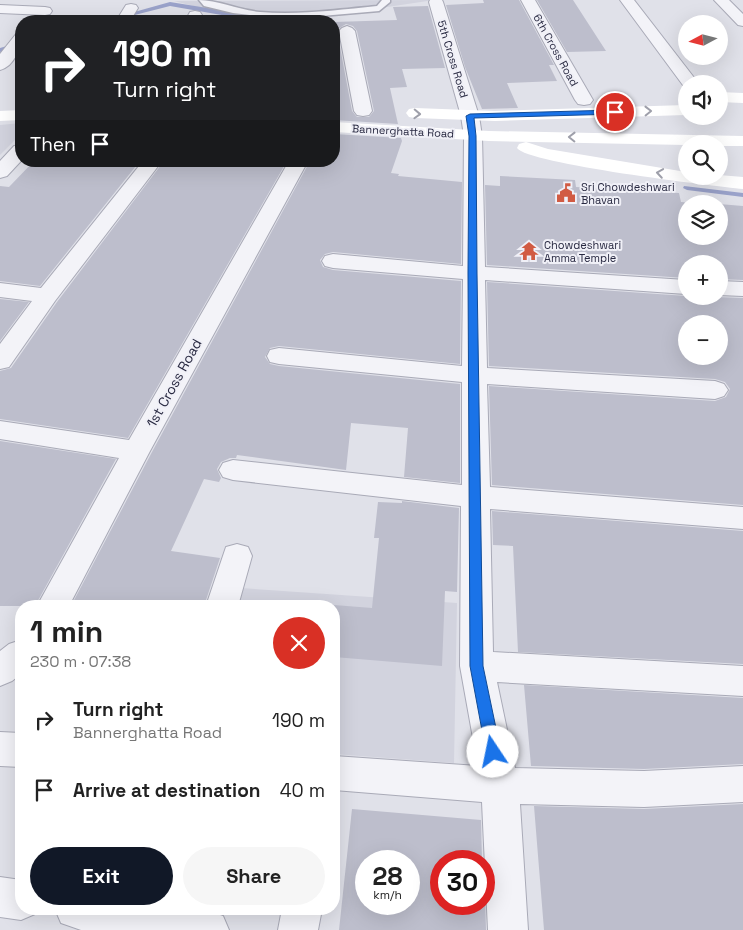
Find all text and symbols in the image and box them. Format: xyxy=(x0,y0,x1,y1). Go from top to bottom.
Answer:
street label: 6th Cross Road xyxy=(530,11,582,89)
north arrow xyxy=(678,15,728,65)
map controls xyxy=(678,15,728,365)
street label: 5th Cross Road xyxy=(435,18,471,100)
text: 190 m xyxy=(113,32,212,76)
icon: right xyxy=(30,35,95,100)
text: Turn right xyxy=(113,75,216,103)
button: sound xyxy=(678,75,728,125)
pin xyxy=(594,91,636,133)
icon: arrive xyxy=(601,98,629,126)
one-way arrow xyxy=(645,106,653,117)
one-way arrow xyxy=(414,108,422,119)
street label: Bannerghatta Road xyxy=(351,121,455,141)
icon: arrive xyxy=(86,130,114,158)
text: Then xyxy=(30,132,76,157)
one-way arrow xyxy=(568,132,576,143)
button: search xyxy=(678,135,728,185)
one-way arrow xyxy=(656,168,664,178)
place label: Sri Chowdeshwari Bhavan xyxy=(581,180,675,207)
public building icon: Sri Chowdeshwari Bhavan xyxy=(555,182,577,204)
button: layers xyxy=(678,195,728,245)
place label: Chowdeshwari Amma Temple xyxy=(544,238,621,265)
temple icon: Chowdeshwari Amma Temple xyxy=(518,240,540,262)
button: + xyxy=(678,255,728,305)
button: − xyxy=(678,315,728,365)
street label: 1st Cross Road xyxy=(142,336,206,430)
text: 1 min xyxy=(30,612,103,651)
button: close xyxy=(273,617,325,669)
text: 230 m · 07:38 xyxy=(30,651,131,672)
text: Turn right xyxy=(73,697,163,722)
icon: right xyxy=(30,706,58,734)
text: 190 m xyxy=(272,708,325,733)
text: Bannerghatta Road xyxy=(73,722,222,743)
position arrow xyxy=(466,725,518,777)
icon: arrive xyxy=(30,776,58,804)
text: Arrive at destination xyxy=(73,778,261,803)
text: 40 m xyxy=(280,778,325,803)
button: Exit xyxy=(30,847,173,905)
button: Share xyxy=(183,847,325,905)
speed limit sign: 30 xyxy=(430,850,495,915)
text: 28 xyxy=(373,860,402,892)
text: km/h xyxy=(373,887,402,903)

